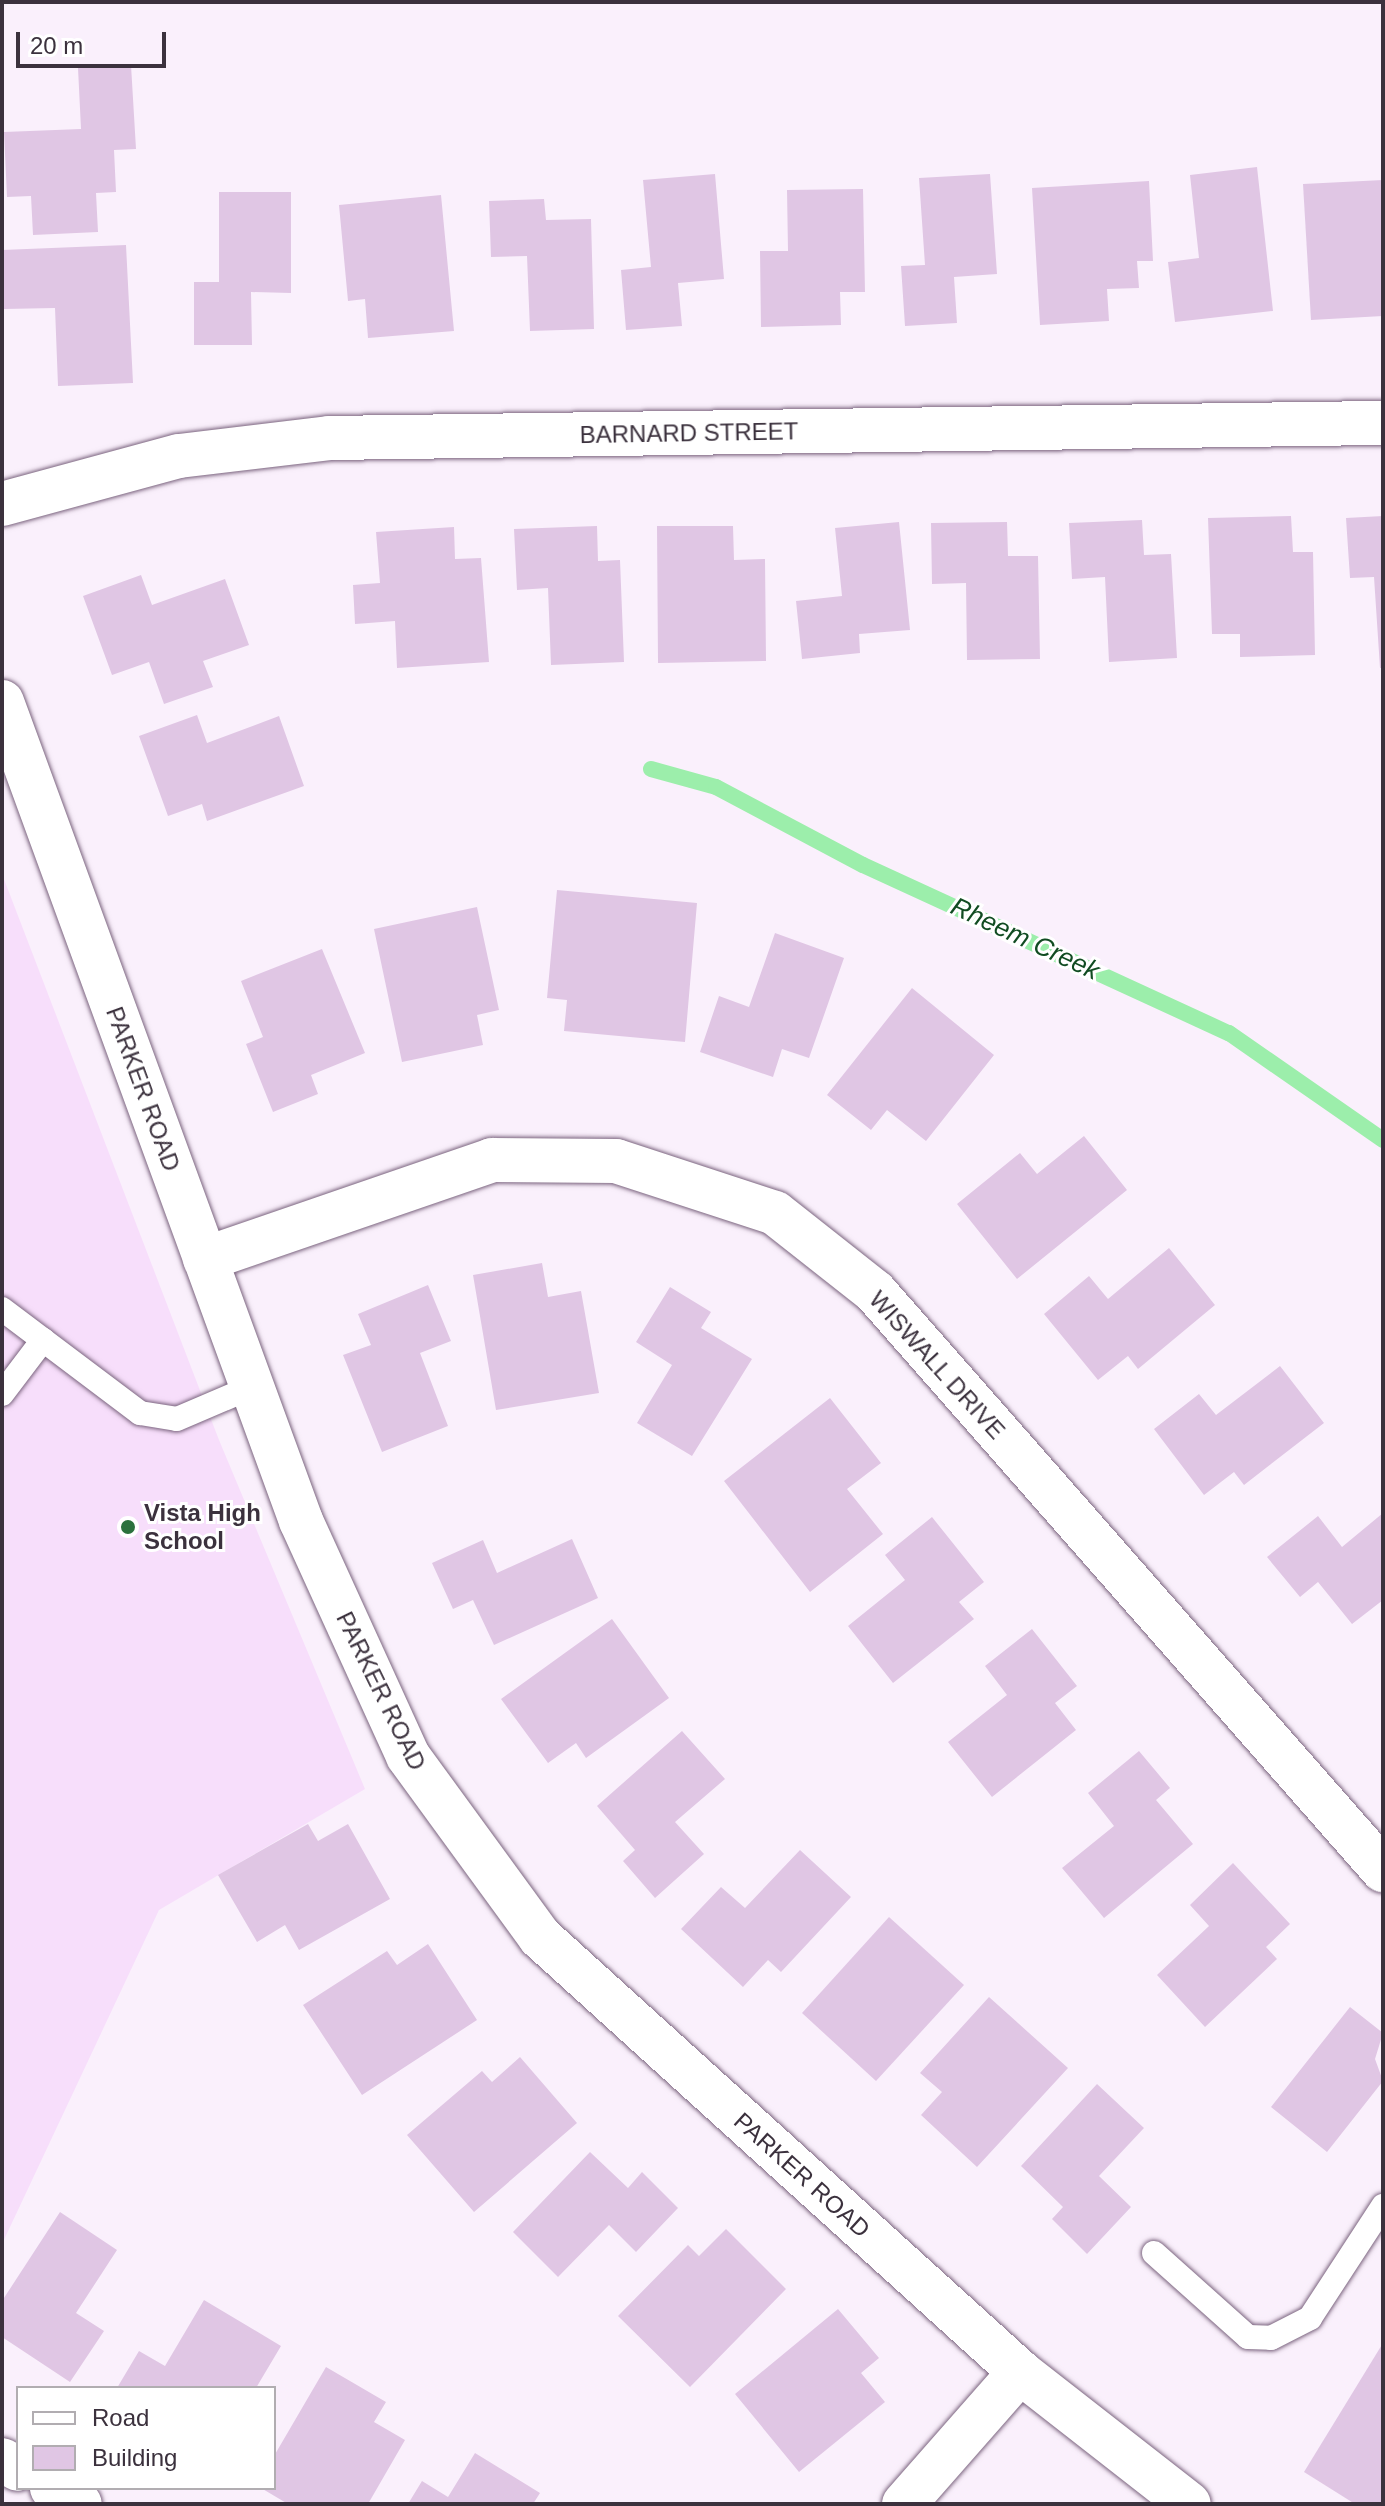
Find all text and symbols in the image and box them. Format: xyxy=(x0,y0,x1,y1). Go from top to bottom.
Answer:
scale bar xyxy=(20,16,170,66)
text: 20 m xyxy=(30,32,83,59)
street label: BARNARD STREET xyxy=(579,417,799,449)
water label: Rheem Creek xyxy=(946,891,1104,987)
street label: PARKER ROAD xyxy=(100,1003,186,1175)
street label: WISWALL DRIVE xyxy=(863,1285,1011,1445)
place label: Vista High School xyxy=(144,1499,261,1555)
marker: Vista High School xyxy=(119,1518,137,1536)
street label: PARKER ROAD xyxy=(330,1607,432,1775)
street label: PARKER ROAD xyxy=(728,2106,876,2244)
legend xyxy=(16,2386,276,2490)
text: Road xyxy=(92,2404,149,2431)
text: Building xyxy=(92,2444,177,2471)

